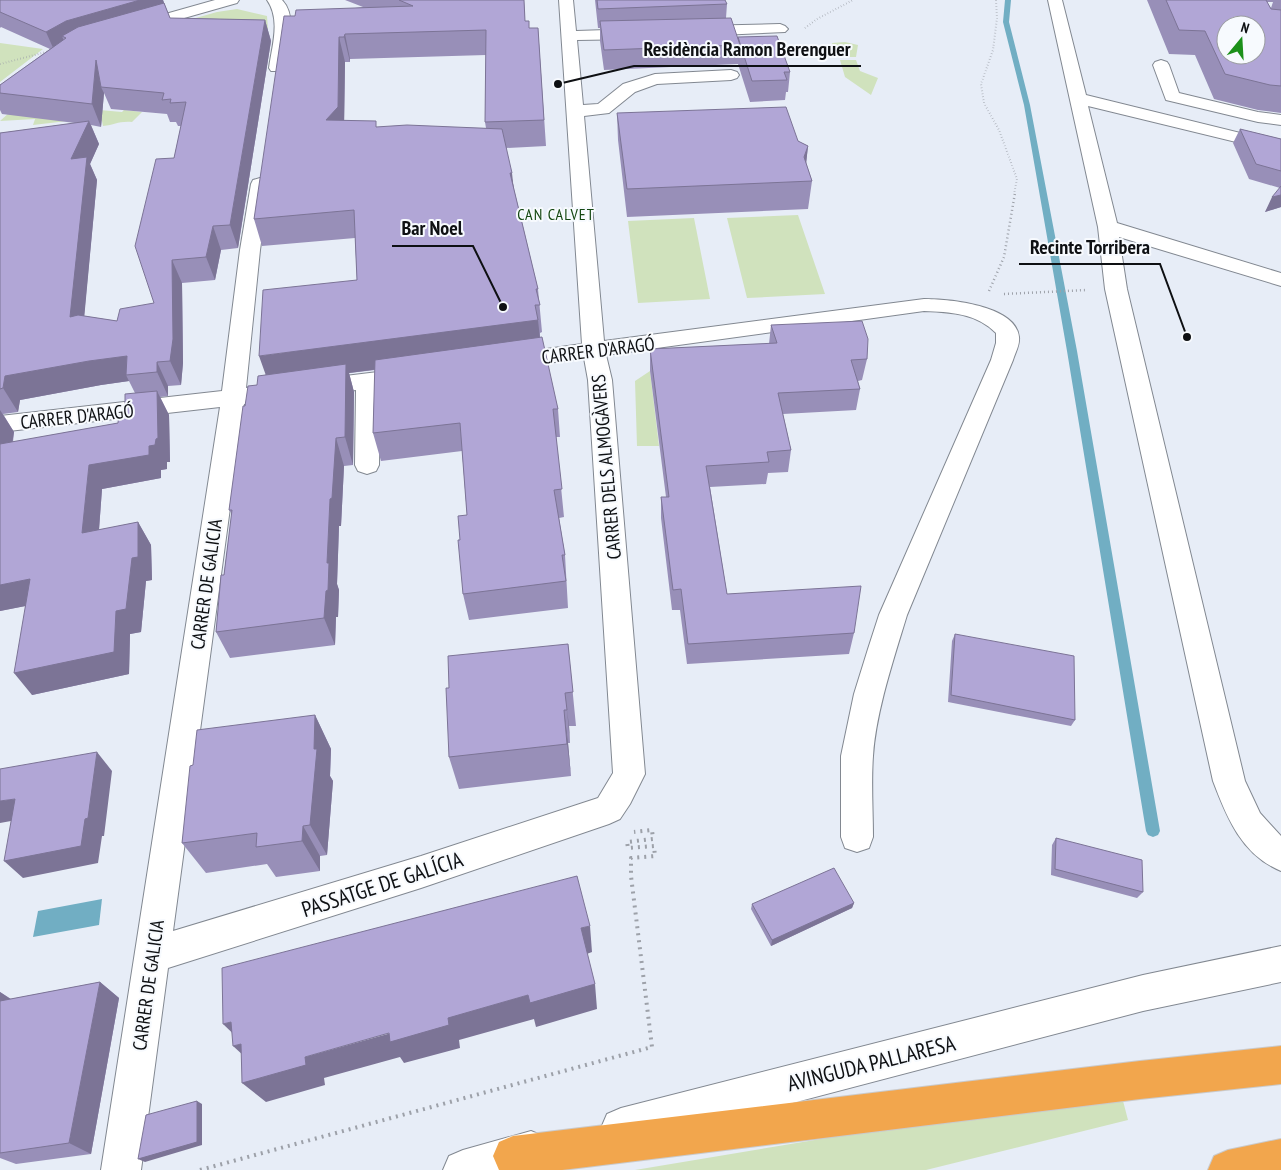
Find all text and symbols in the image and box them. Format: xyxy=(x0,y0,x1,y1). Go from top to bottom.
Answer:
north arrow xyxy=(1216,15,1266,65)
text: N xyxy=(1239,18,1251,37)
callout: Residència Ramon Berenguer xyxy=(634,31,861,66)
text: Residència Ramon Berenguer xyxy=(643,36,851,62)
district label: CAN CALVET xyxy=(517,204,595,224)
callout: Bar Noel xyxy=(392,211,473,246)
text: Bar Noel xyxy=(401,215,463,241)
callout: Recinte Torribera xyxy=(1019,229,1160,264)
text: Recinte Torribera xyxy=(1030,234,1150,260)
street label: CARRER D'ARAGÓ xyxy=(540,331,656,369)
street label: CARRER DELS ALMOGÀVERS xyxy=(586,373,626,561)
street label: CARRER D'ARAGÓ xyxy=(19,398,135,434)
street label: CARRER DE GALICIA xyxy=(185,517,227,651)
street label: PASSATGE DE GALÍCIA xyxy=(298,845,467,923)
street label: CARRER DE GALICIA xyxy=(127,918,169,1052)
street label: AVINGUDA PALLARESA xyxy=(784,1028,958,1097)

